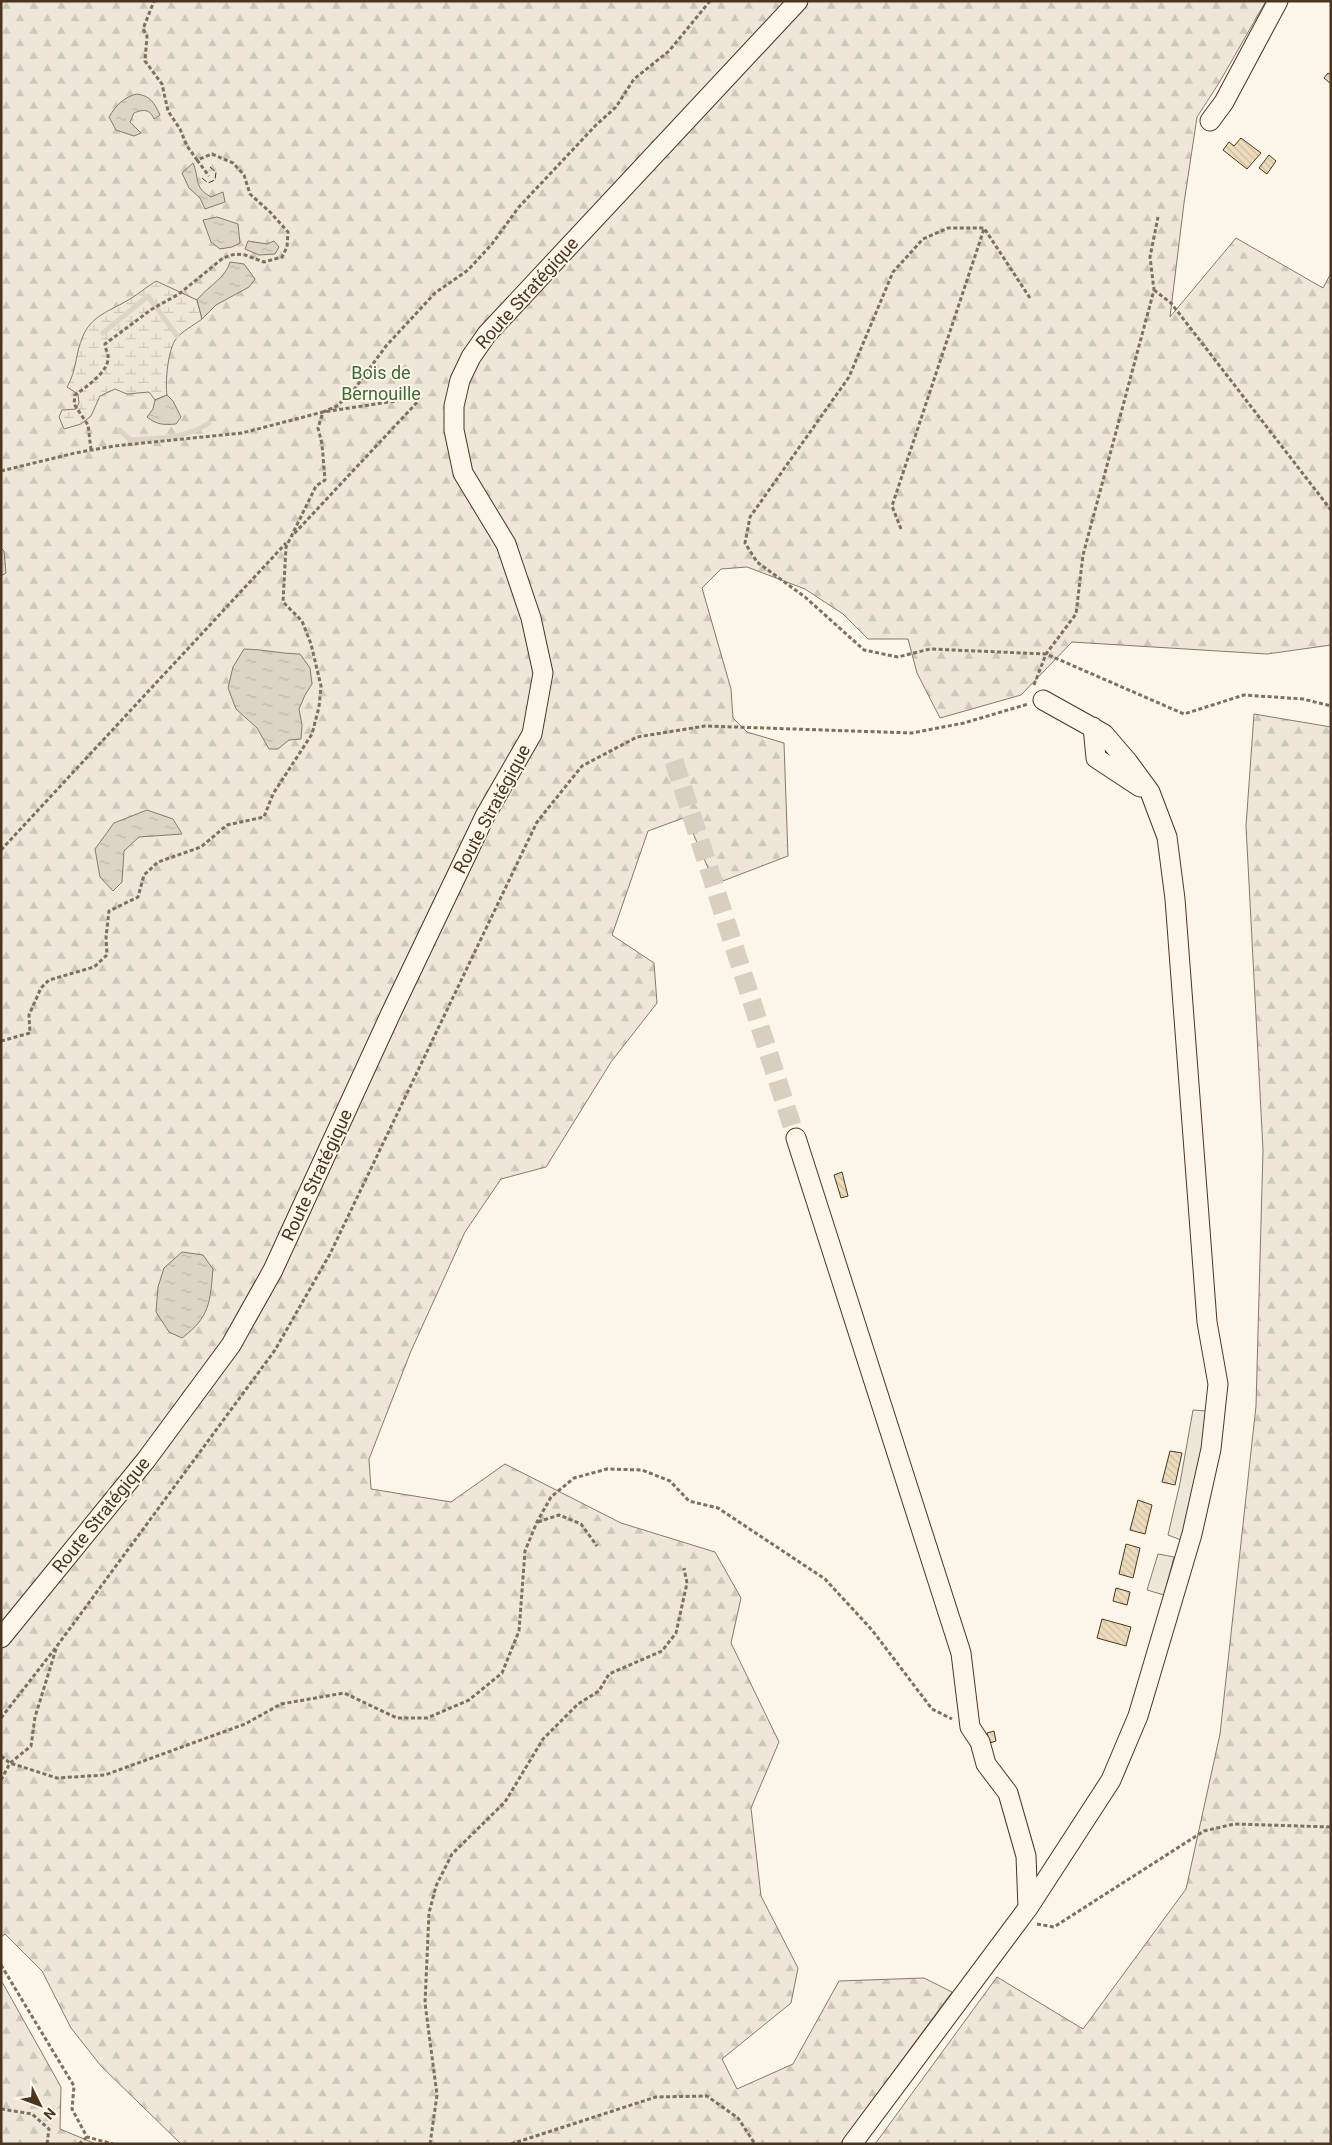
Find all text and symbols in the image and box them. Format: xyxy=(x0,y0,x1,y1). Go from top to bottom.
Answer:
street label: Route Stratégique xyxy=(471,233,582,353)
park label: Bois de Bernouille xyxy=(341,362,421,404)
street label: Route Stratégique xyxy=(449,741,534,877)
street label: Route Stratégique xyxy=(277,1106,356,1244)
street label: Route Stratégique xyxy=(47,1453,154,1577)
north arrow xyxy=(15,2080,65,2130)
text: N xyxy=(40,2105,59,2123)

